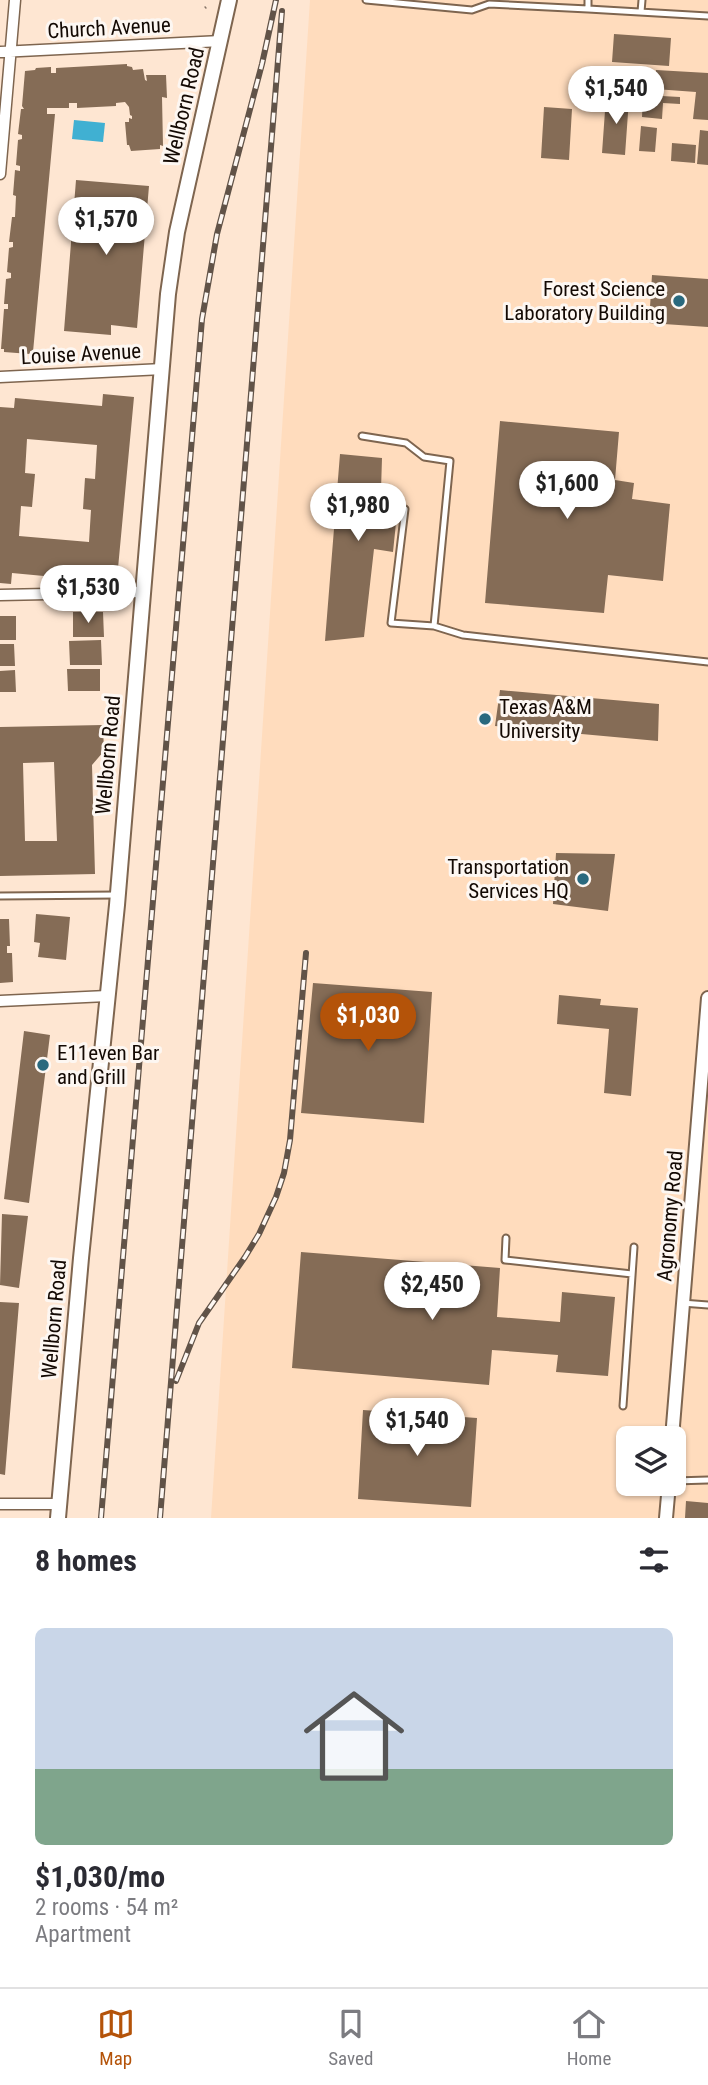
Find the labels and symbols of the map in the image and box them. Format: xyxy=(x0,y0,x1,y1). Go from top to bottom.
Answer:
street label: Church Avenue xyxy=(47,13,171,43)
street label: Wellborn Road xyxy=(159,45,209,167)
pin: $1,540 xyxy=(559,66,673,126)
pin: $1,570 xyxy=(49,198,163,257)
place label: Forest Science Laboratory Building xyxy=(504,277,665,325)
marker: Forest Science Laboratory Building xyxy=(671,293,687,309)
street label: Louise Avenue xyxy=(20,339,142,369)
pin: $1,600 xyxy=(510,462,624,521)
pin: $1,980 xyxy=(301,484,415,543)
pin: $1,530 xyxy=(31,566,145,625)
street label: Wellborn Road xyxy=(91,694,125,816)
place label: Texas A&M University xyxy=(499,695,592,743)
marker: Texas A&M University xyxy=(477,711,493,727)
place label: Transportation Services HQ xyxy=(447,855,569,903)
marker: Transportation Services HQ xyxy=(575,871,591,887)
pin: $1,030 xyxy=(311,993,425,1053)
place label: E11even Bar and Grill xyxy=(57,1041,160,1089)
marker: E11even Bar and Grill xyxy=(35,1057,51,1073)
street label: Agronomy Road xyxy=(652,1149,688,1283)
street label: Wellborn Road xyxy=(37,1258,71,1380)
pin: $2,450 xyxy=(375,1262,489,1322)
pin: $1,540 xyxy=(360,1398,474,1458)

